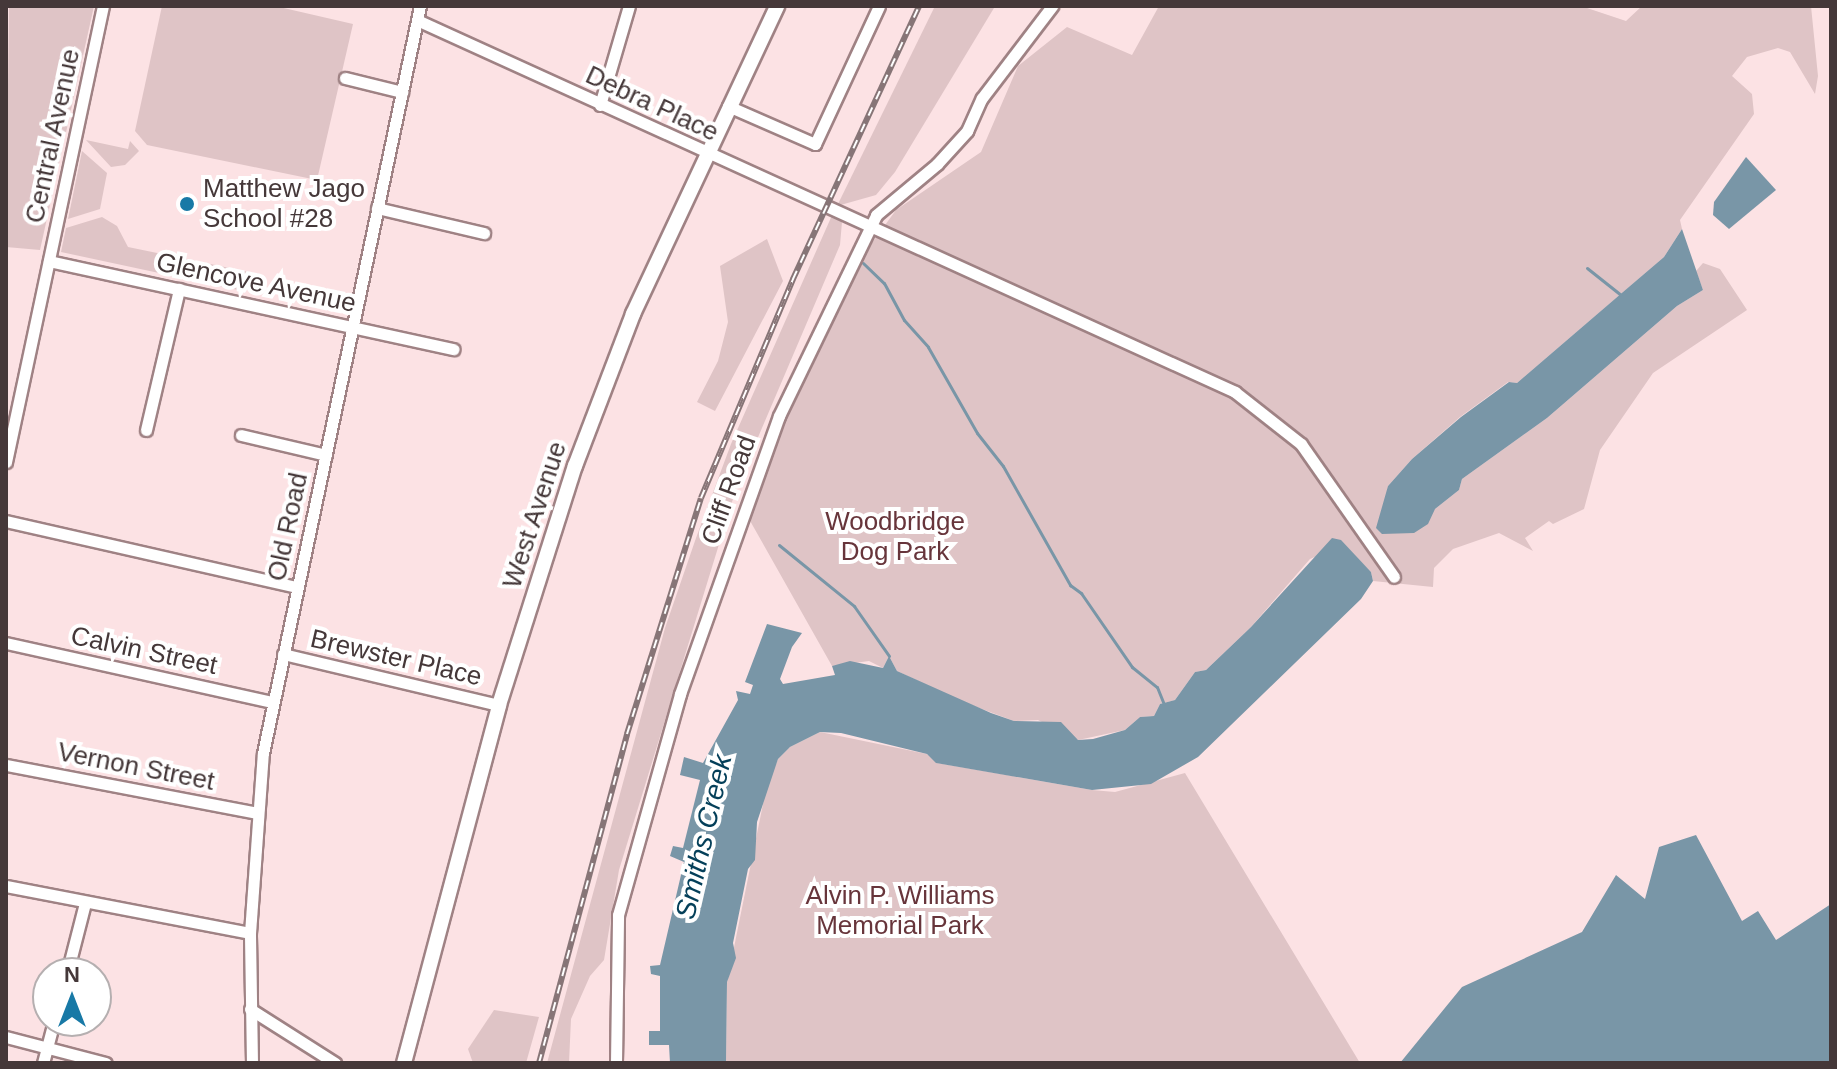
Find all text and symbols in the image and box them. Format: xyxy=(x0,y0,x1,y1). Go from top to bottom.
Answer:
street label: Central Avenue xyxy=(19,45,87,227)
street label: Debra Place xyxy=(581,60,723,148)
place label: Matthew Jago School #28 xyxy=(203,173,365,234)
marker: Matthew Jago School #28 xyxy=(178,195,196,213)
street label: Glencove Avenue xyxy=(153,246,359,320)
street label: Cliff Road xyxy=(695,431,763,549)
street label: West Avenue xyxy=(496,437,574,593)
street label: Old Road xyxy=(261,470,315,584)
park label: Woodbridge Dog Park xyxy=(825,506,965,568)
street label: Calvin Street xyxy=(68,620,220,682)
street label: Brewster Place xyxy=(307,623,485,693)
street label: Vernon Street xyxy=(55,737,217,797)
water label: Smiths Creek xyxy=(669,751,739,923)
park label: Alvin P. Williams Memorial Park xyxy=(806,880,994,942)
north arrow xyxy=(32,957,112,1037)
text: N xyxy=(64,962,80,987)

